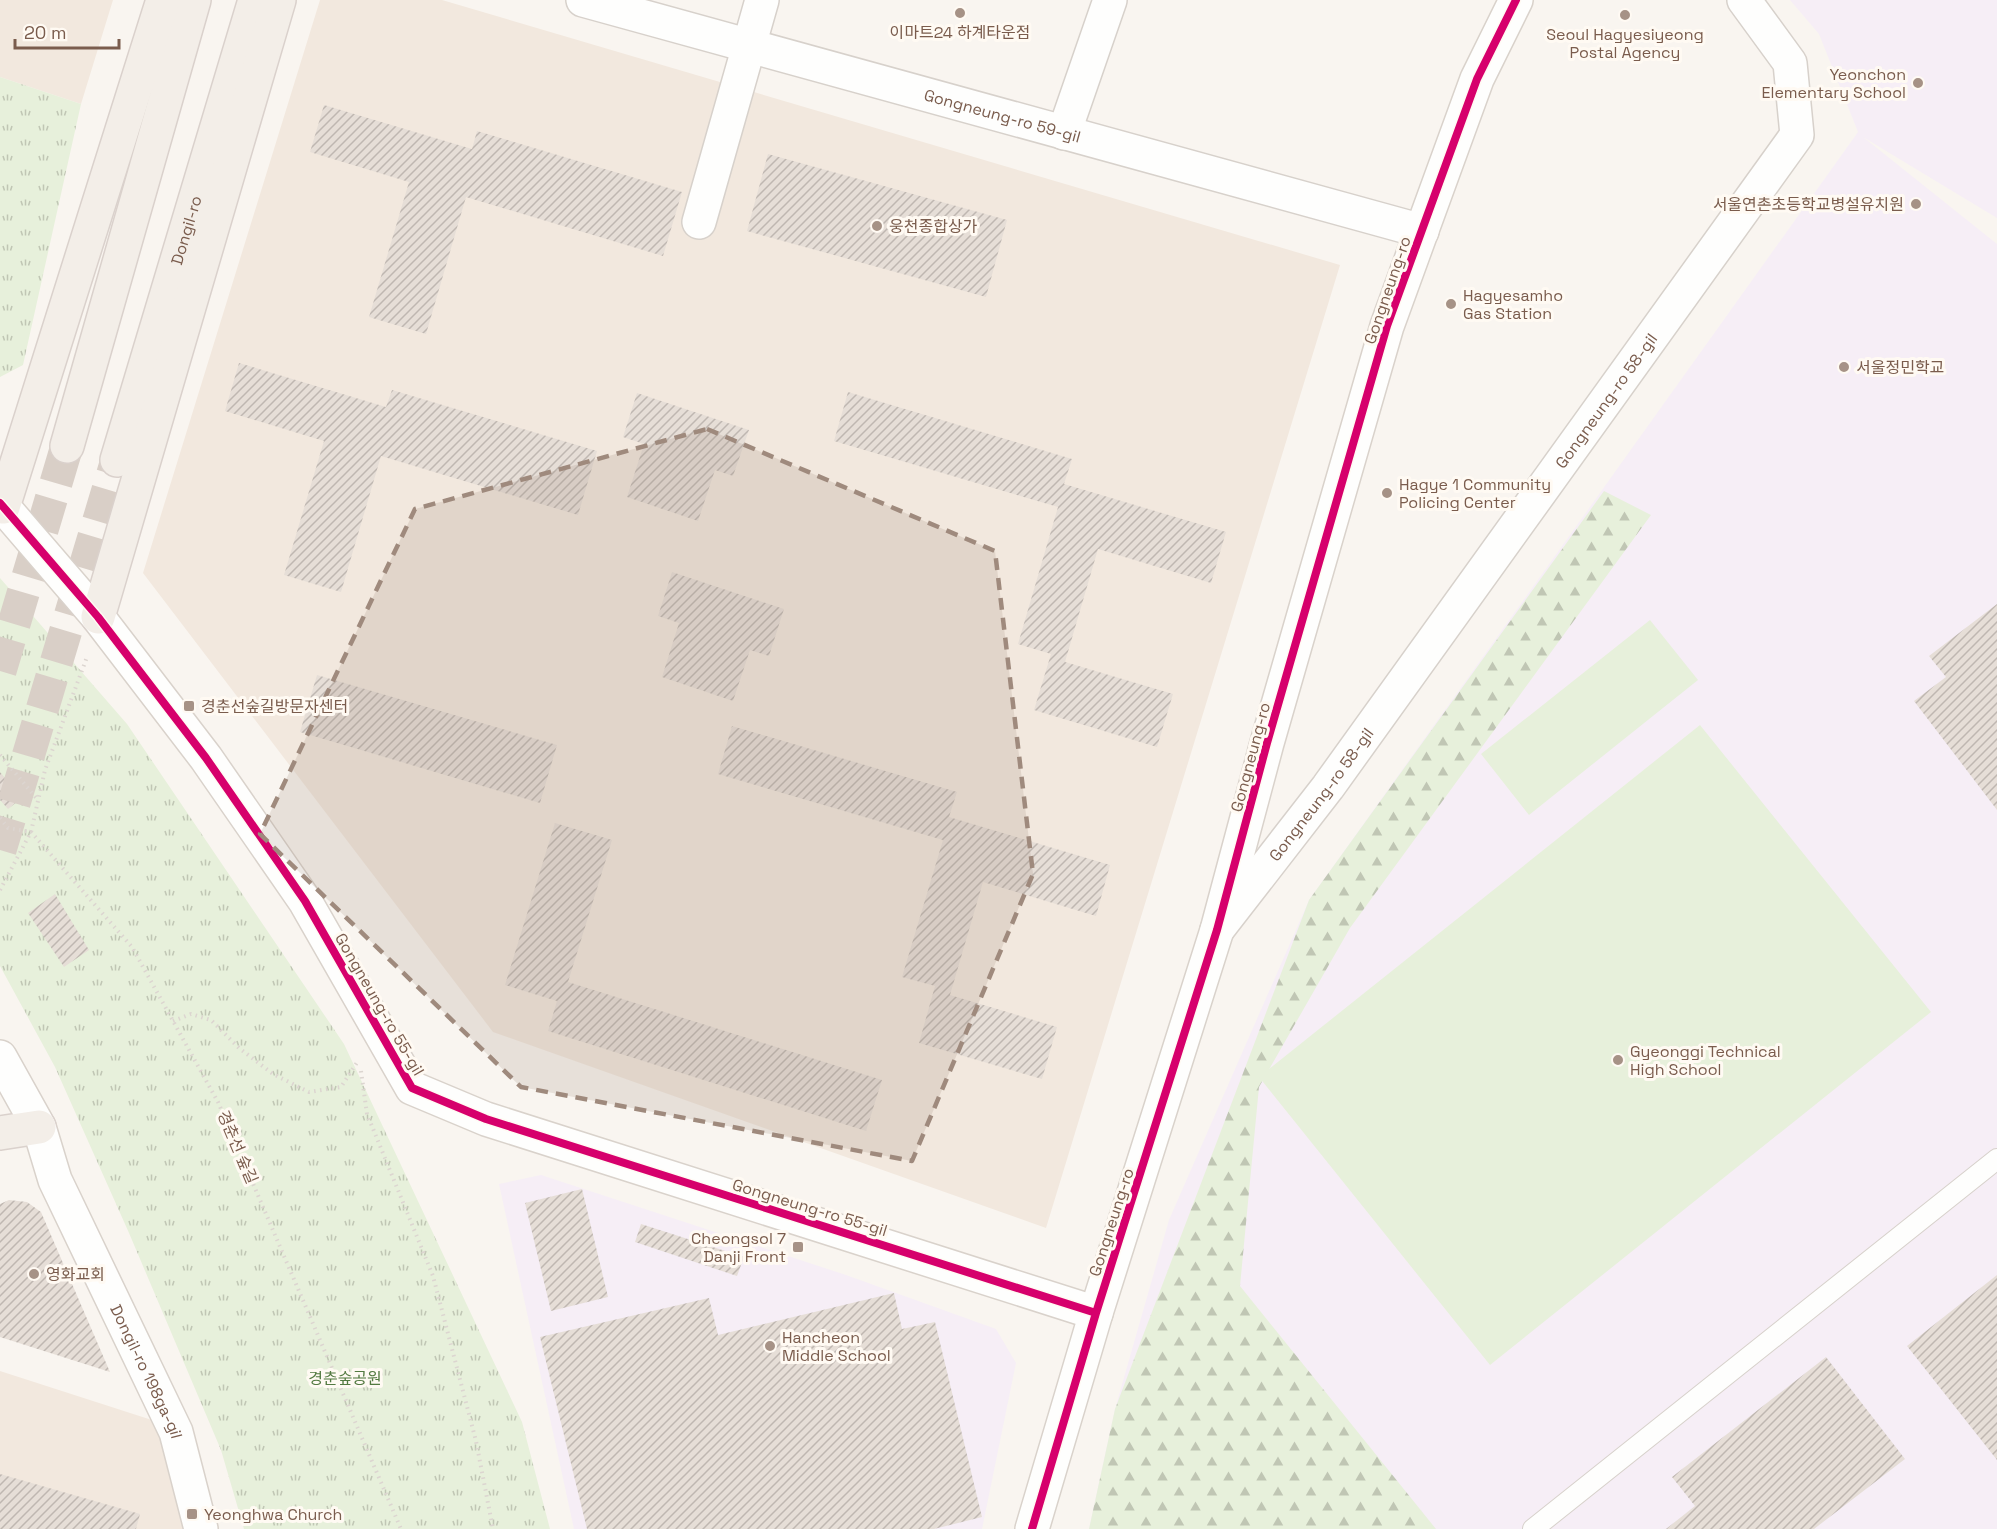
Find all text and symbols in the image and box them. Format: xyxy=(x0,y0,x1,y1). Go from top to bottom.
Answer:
marker: 이마트24 하계타운점 xyxy=(953,6,967,20)
marker: Seoul Hagyesiyeong Postal Agency xyxy=(1618,8,1632,22)
scale bar xyxy=(15,12,118,50)
text: 20 m xyxy=(24,21,67,44)
place label: 이마트24 하계타운점 xyxy=(889,22,1031,43)
place label: Seoul Hagyesiyeong Postal Agency xyxy=(1546,24,1704,63)
place label: Yeonchon Elementary School xyxy=(1761,64,1906,103)
marker: Yeonchon Elementary School xyxy=(1911,76,1925,90)
street label: Gongneung-ro 59-gil xyxy=(922,84,1083,148)
street label: Dongil-ro xyxy=(166,193,207,267)
place label: 서울연촌초등학교병설유치원 xyxy=(1713,194,1904,215)
marker: 서울연촌초등학교병설유치원 xyxy=(1909,197,1923,211)
place label: 웅천종합상가 xyxy=(889,216,978,237)
marker: 웅천종합상가 xyxy=(870,219,884,233)
street label: Gongneung-ro xyxy=(1359,234,1416,347)
place label: Hagyesamho Gas Station xyxy=(1463,285,1563,324)
marker: Hagyesamho Gas Station xyxy=(1444,297,1458,311)
street label: Gongneung-ro 58-gil xyxy=(1551,329,1662,473)
place label: 서울정민학교 xyxy=(1856,357,1944,378)
marker: 서울정민학교 xyxy=(1837,360,1851,374)
place label: Hagye 1 Community Policing Center xyxy=(1399,474,1551,513)
marker: Hagye 1 Community Policing Center xyxy=(1380,486,1394,500)
place label: 경춘선숲길방문자센터 xyxy=(201,696,348,717)
marker: 경춘선숲길방문자센터 xyxy=(182,699,196,713)
street label: Gongneung-ro xyxy=(1226,700,1275,814)
street label: Gongneung-ro 58-gil xyxy=(1264,724,1378,866)
street label: Gongneung-ro 55-gil xyxy=(330,929,429,1079)
place label: Gyeonggi Technical High School xyxy=(1630,1041,1781,1080)
marker: Gyeonggi Technical High School xyxy=(1611,1053,1625,1067)
street label: 경춘선 숲길 xyxy=(213,1107,262,1187)
street label: Gongneung-ro xyxy=(1084,1165,1139,1279)
street label: Gongneung-ro 55-gil xyxy=(730,1174,890,1241)
place label: Cheongsol 7 Danji Front xyxy=(691,1228,786,1267)
marker: Cheongsol 7 Danji Front xyxy=(791,1240,805,1254)
place label: 영화교회 xyxy=(46,1264,105,1285)
marker: 영화교회 xyxy=(27,1267,41,1281)
street label: Dongil-ro 198ga-gil xyxy=(105,1301,187,1441)
place label: Hancheon Middle School xyxy=(782,1327,891,1366)
marker: Hancheon Middle School xyxy=(763,1339,777,1353)
park label: 경춘숲공원 xyxy=(308,1368,382,1389)
place label: Yeonghwa Church xyxy=(204,1504,342,1525)
marker: Yeonghwa Church xyxy=(185,1507,199,1521)

